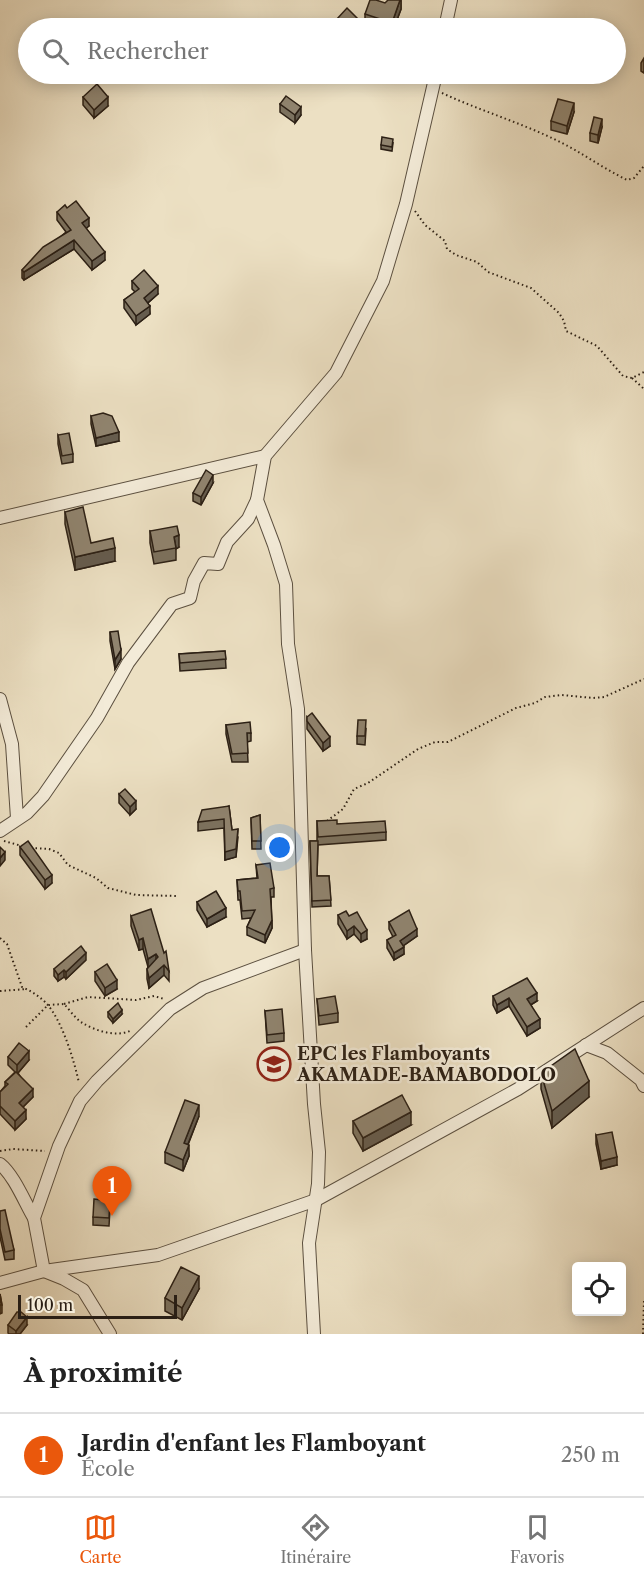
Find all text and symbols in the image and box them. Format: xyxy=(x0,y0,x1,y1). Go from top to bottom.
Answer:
search box xyxy=(18,18,626,84)
icon: search xyxy=(39,35,72,68)
text: Rechercher xyxy=(87,38,209,65)
your location xyxy=(265,833,294,862)
place label: EPC les Flamboyants AKAMADE-BAMABODOLO xyxy=(296,1043,556,1086)
school or university icon: EPC les Flamboyants AKAMADE-BAMABODOLO xyxy=(256,1046,292,1082)
pin: 1 xyxy=(92,1166,132,1216)
map controls xyxy=(572,1262,626,1316)
button: locate xyxy=(572,1262,626,1316)
scale bar xyxy=(18,1292,177,1320)
text: 100 m xyxy=(27,1295,73,1315)
text: À proximité xyxy=(24,1357,183,1389)
text: Jardin d'enfant les Flamboyant xyxy=(81,1430,426,1457)
text: 1 xyxy=(39,1443,48,1467)
text: 250 m xyxy=(561,1443,620,1467)
text: École xyxy=(81,1457,135,1481)
tab: Carte xyxy=(79,1511,122,1567)
tab: Itinéraire xyxy=(280,1511,351,1567)
tab: Favoris xyxy=(510,1511,565,1567)

